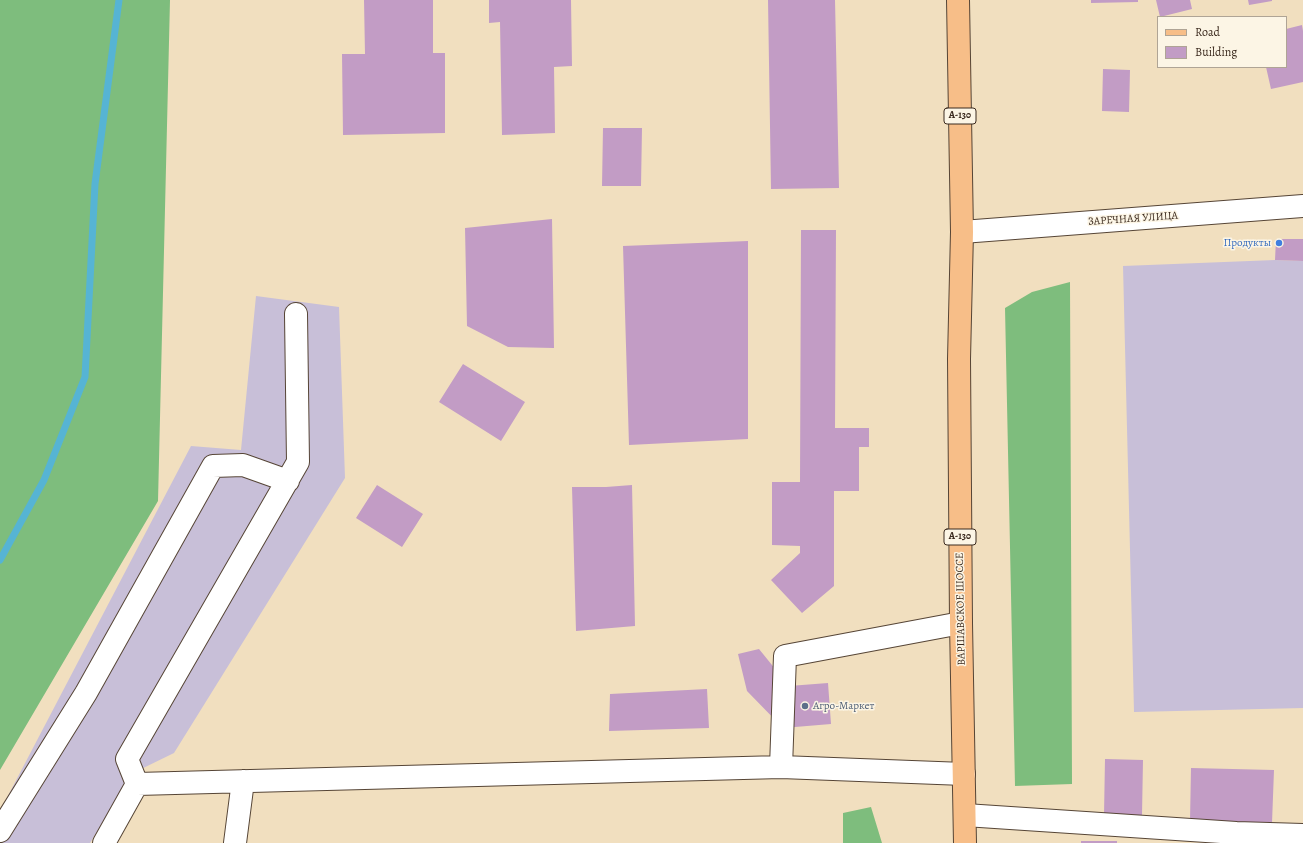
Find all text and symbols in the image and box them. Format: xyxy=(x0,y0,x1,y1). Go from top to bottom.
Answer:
legend xyxy=(1157,16,1287,68)
text: Road xyxy=(1195,24,1220,40)
text: Building xyxy=(1195,44,1237,60)
road number: А-130 xyxy=(944,108,976,124)
street label: ЗАРЕЧНАЯ УЛИЦА xyxy=(1088,209,1178,229)
place label: Продукты xyxy=(1224,236,1271,250)
marker: Продукты xyxy=(1274,238,1284,248)
road number: А-130 xyxy=(944,529,976,545)
street label: ВАРШАВСКОЕ ШОССЕ xyxy=(953,552,969,666)
place label: Агро-Маркет xyxy=(813,699,874,713)
marker: Агро-Маркет xyxy=(800,701,810,711)

